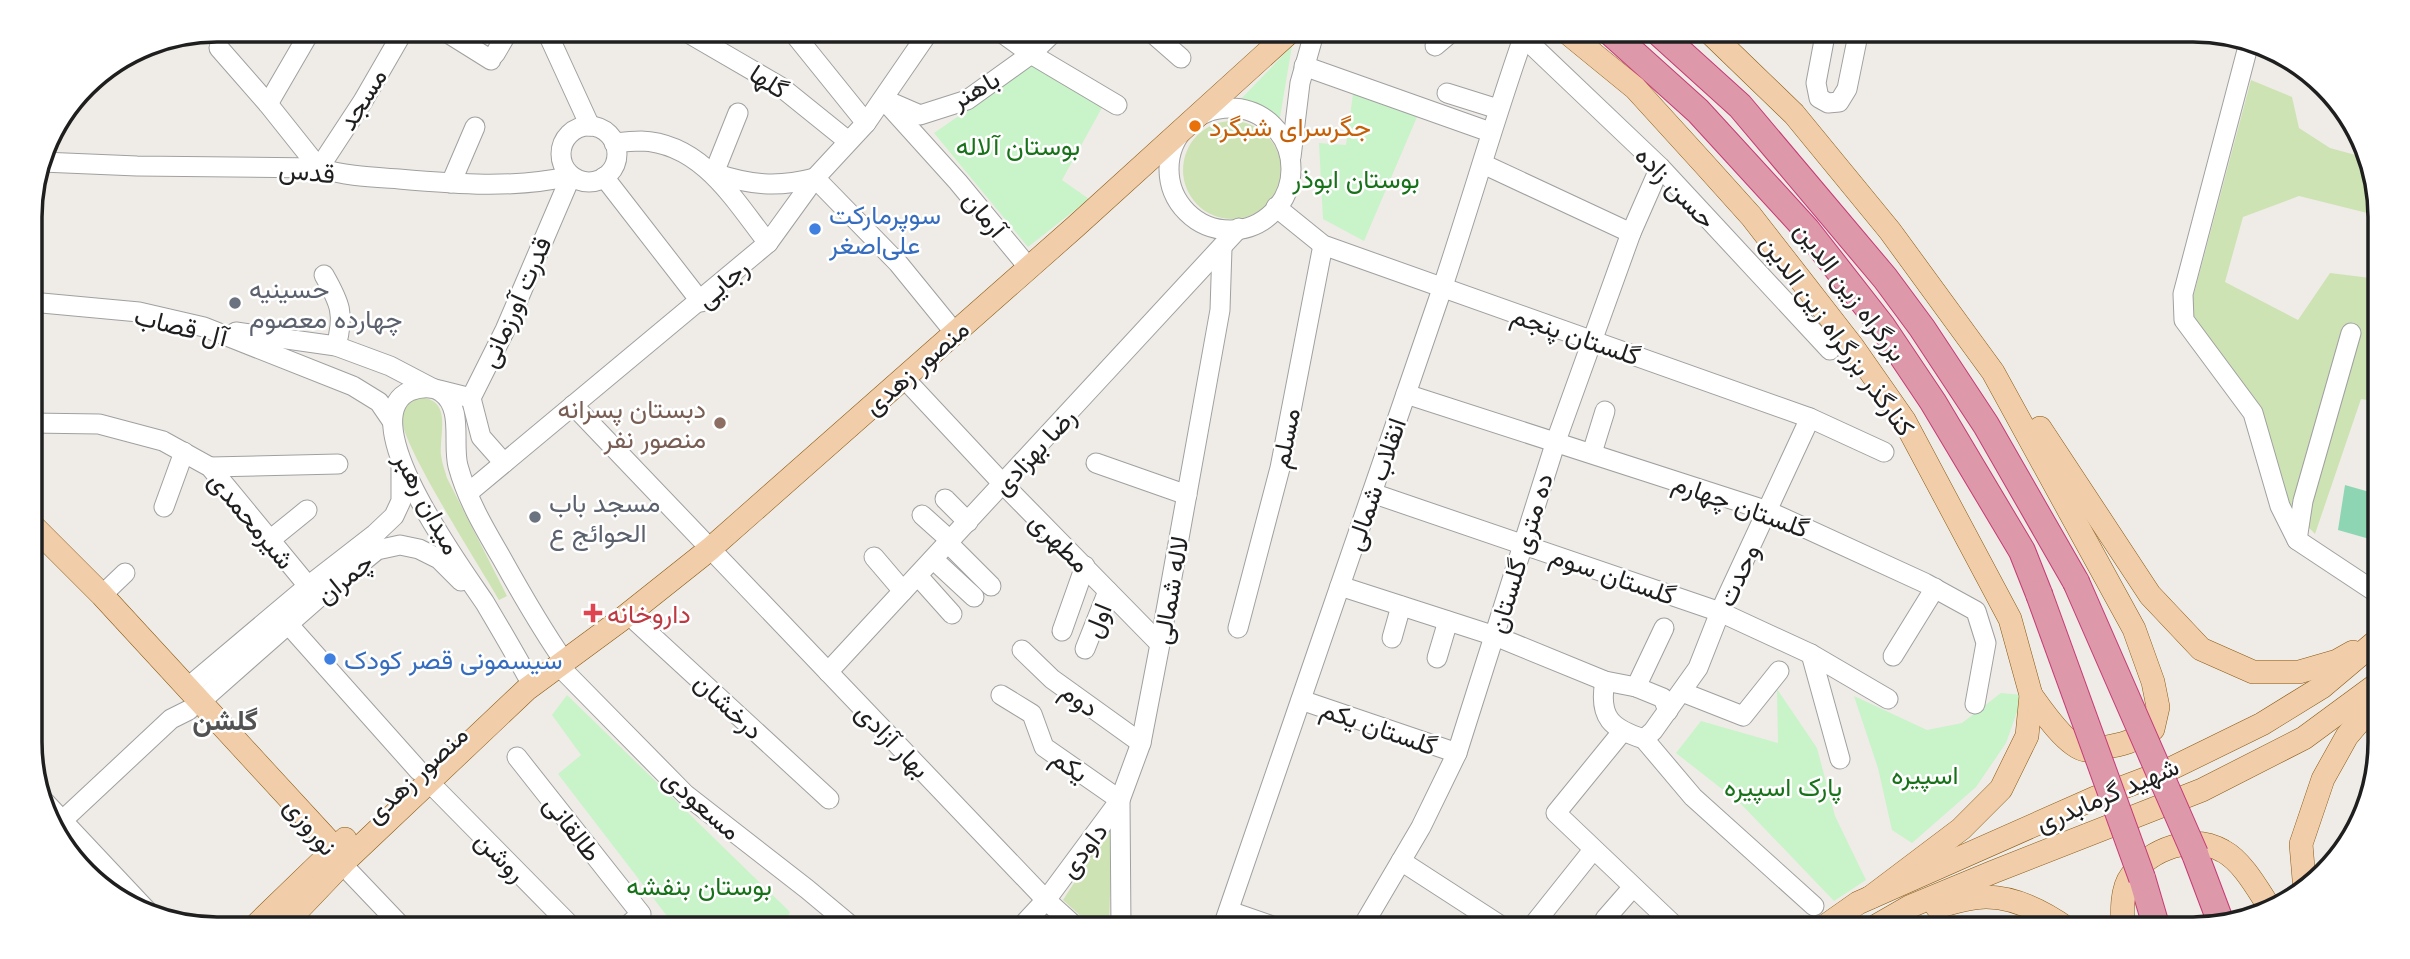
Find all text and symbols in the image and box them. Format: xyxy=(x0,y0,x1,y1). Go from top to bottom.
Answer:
street label: گلها xyxy=(743,56,795,106)
street label: مسجد xyxy=(330,62,394,136)
street label: باهنر xyxy=(944,62,1005,117)
place label: جگرسرای شبگرد xyxy=(1209,110,1371,143)
marker: جگرسرای شبگرد xyxy=(1187,118,1203,134)
park label: بوستان آلاله xyxy=(956,129,1080,162)
street label: حسن زاده xyxy=(1628,139,1724,235)
street label: قدس xyxy=(277,152,337,190)
park label: بوستان ابوذر xyxy=(1291,162,1420,195)
street label: آرمان xyxy=(956,184,1015,246)
place label: سوپرمارکت علی‌اصغر xyxy=(828,198,941,261)
street label: بزرگراه زین الدین xyxy=(1788,214,1914,368)
marker: سوپرمارکت علی‌اصغر xyxy=(807,221,823,237)
street label: کنارگذر بزرگراه زین الدین xyxy=(1754,228,1922,442)
street label: قدرت آورزمانی xyxy=(471,231,559,373)
street label: رجایی xyxy=(689,251,755,315)
place label: حسینیه چهارده معصوم xyxy=(249,272,403,337)
marker: حسینیه چهارده معصوم xyxy=(227,295,243,311)
street label: گلستان پنجم xyxy=(1507,298,1645,374)
street label: آل قصاب xyxy=(131,299,233,354)
street label: منصور زهدی xyxy=(856,312,976,422)
place label: دبستان پسرانه منصور نفر xyxy=(558,392,706,455)
street label: رضا بهزادی xyxy=(985,400,1083,502)
street label: مسلم xyxy=(1263,405,1308,471)
street label: انقلاب شمالی xyxy=(1337,413,1413,555)
marker: دبستان پسرانه منصور نفر xyxy=(712,415,728,431)
street label: میدان رهبر xyxy=(387,445,469,560)
street label: شیرمحمدی xyxy=(202,464,302,576)
street label: گلستان چهارم xyxy=(1668,465,1814,547)
street label: ده متری گلستان xyxy=(1480,469,1560,637)
place label: مسجد باب الحوائج ع xyxy=(549,486,660,551)
street label: مطهری xyxy=(1023,505,1097,579)
marker: مسجد باب الحوائج ع xyxy=(527,509,543,525)
street label: لاله شمالی xyxy=(1144,533,1196,647)
street label: گلستان سوم xyxy=(1546,538,1680,613)
street label: وحدت xyxy=(1709,538,1767,612)
street label: چمران xyxy=(309,545,381,613)
place label: داروخانه xyxy=(607,597,691,630)
street label: اول xyxy=(1075,598,1119,642)
marker: داروخانه xyxy=(585,605,601,621)
place label: سیسمونی قصر کودک xyxy=(344,643,563,676)
marker: سیسمونی قصر کودک xyxy=(322,651,338,667)
street label: درخشان xyxy=(687,666,771,746)
street label: دوم xyxy=(1054,674,1106,725)
street label: گلستان یکم xyxy=(1316,692,1441,763)
street label: بهار آزادی xyxy=(849,695,937,785)
district label: گلشن xyxy=(192,702,258,737)
street label: منصور زهدی xyxy=(357,718,475,830)
street label: یکم xyxy=(1044,741,1095,790)
street label: شهید گرمابدری xyxy=(2030,749,2184,839)
park label: اسپیره xyxy=(1891,758,1959,793)
street label: مسعودی xyxy=(656,761,748,847)
park label: پارک اسپیره xyxy=(1724,770,1842,805)
street label: طالقانی xyxy=(537,788,609,868)
street label: نوروزی xyxy=(277,790,345,862)
street label: داودی xyxy=(1052,816,1114,884)
street label: روشن xyxy=(468,823,534,889)
park label: بوستان بنفشه xyxy=(626,869,772,902)

